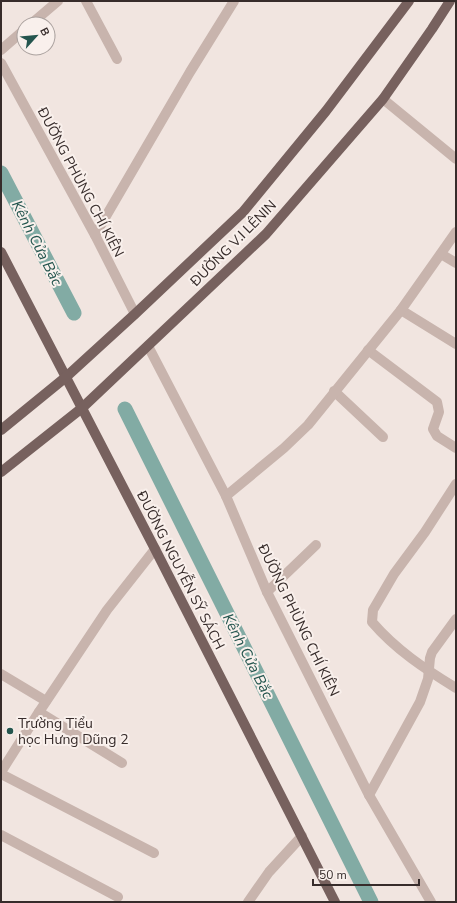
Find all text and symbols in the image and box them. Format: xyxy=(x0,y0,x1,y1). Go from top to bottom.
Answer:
north arrow xyxy=(16,16,56,56)
text: B xyxy=(36,25,53,38)
street label: ĐƯỜNG PHÙNG CHÍ KIÊN xyxy=(32,103,128,261)
street label: ĐƯỜNG V.I LÊNIN xyxy=(185,196,281,291)
water label: Kênh Cửa Bắc xyxy=(7,197,67,289)
street label: ĐƯỜNG NGUYỄN SỸ SÁCH xyxy=(132,486,230,653)
street label: ĐƯỜNG PHÙNG CHÍ KIÊN xyxy=(253,540,344,700)
water label: Kênh Cửa Bắc xyxy=(218,610,278,702)
place label: Trường Tiểu học Hưng Dũng 2 xyxy=(18,714,129,749)
marker: Trường Tiểu học Hưng Dũng 2 xyxy=(5,726,15,736)
scale bar xyxy=(313,861,419,887)
text: 50 m xyxy=(319,867,347,883)

